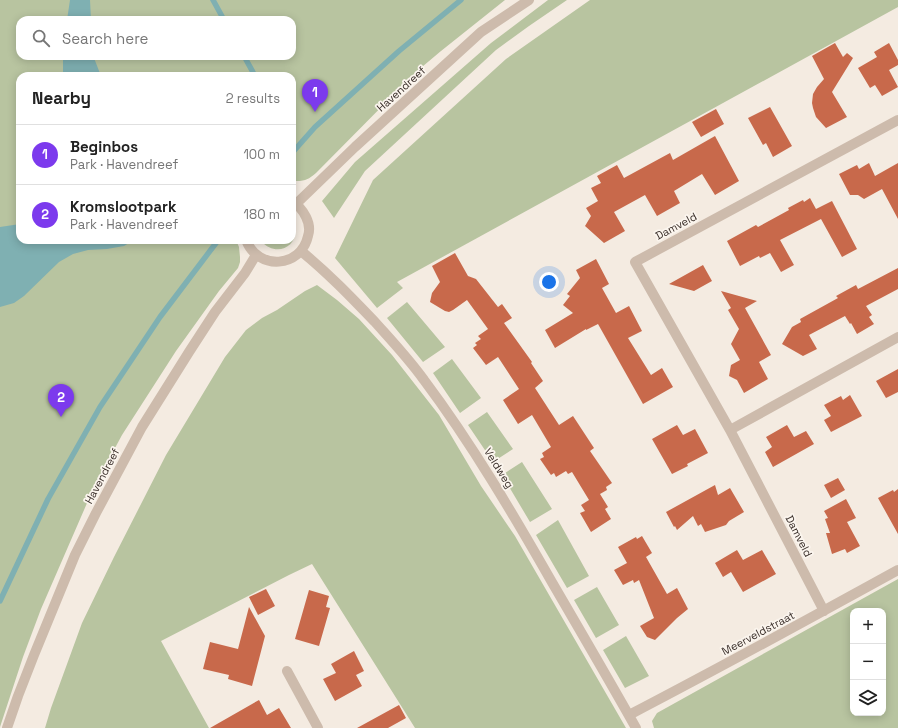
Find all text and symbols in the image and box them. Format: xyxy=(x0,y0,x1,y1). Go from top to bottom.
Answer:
search box xyxy=(16,16,296,60)
icon: search xyxy=(30,27,52,49)
text: Search here xyxy=(62,29,148,48)
street label: Havendreef xyxy=(374,63,428,115)
pin: 1 xyxy=(302,79,328,112)
text: Nearby xyxy=(32,87,91,109)
text: 2 results xyxy=(226,90,280,107)
text: Beginbos xyxy=(70,137,138,156)
text: 1 xyxy=(42,146,48,163)
text: 100 m xyxy=(243,146,280,163)
text: Park · Havendreef xyxy=(70,156,178,173)
text: Kromslootpark xyxy=(70,197,177,216)
text: 2 xyxy=(41,206,49,223)
text: 180 m xyxy=(244,206,280,223)
street label: Damveld xyxy=(653,209,699,243)
text: Park · Havendreef xyxy=(70,216,178,233)
your location xyxy=(539,272,559,292)
pin: 2 xyxy=(48,384,74,417)
street label: Veldweg xyxy=(481,445,517,491)
street label: Havendreef xyxy=(82,446,123,506)
street label: Damveld xyxy=(783,513,815,559)
street label: Meerveldstraat xyxy=(719,608,797,658)
map controls xyxy=(850,608,886,716)
button: + xyxy=(850,608,886,644)
button: − xyxy=(850,644,886,680)
button: layers xyxy=(850,680,886,716)

